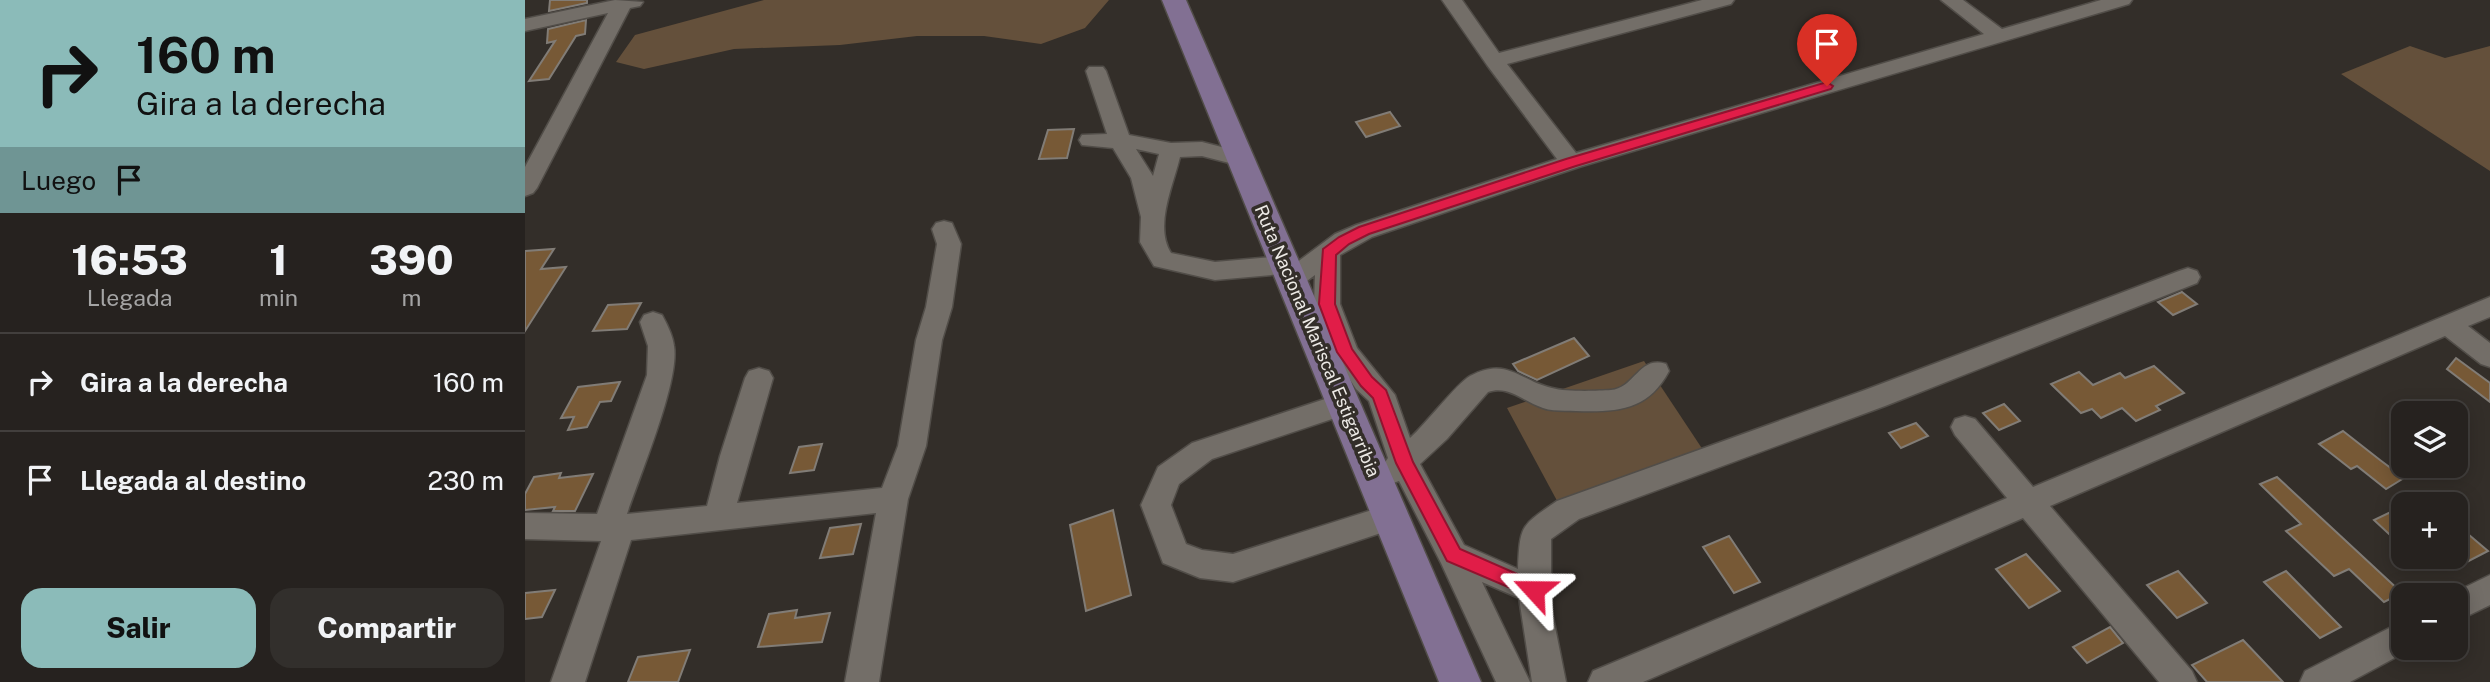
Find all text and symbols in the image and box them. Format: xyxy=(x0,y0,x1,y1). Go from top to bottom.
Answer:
pin xyxy=(1797,14,1857,86)
icon: arrive xyxy=(1808,25,1846,63)
text: 160 m xyxy=(136,26,276,84)
icon: right xyxy=(21,28,112,119)
text: Gira a la derecha xyxy=(136,85,386,122)
icon: arrive xyxy=(110,161,148,199)
text: Luego xyxy=(21,165,96,196)
street label: Ruta Nacional Mariscal Estigarribia xyxy=(1250,202,1384,480)
text: 16:53 xyxy=(71,235,188,284)
text: 1 xyxy=(269,235,288,284)
text: 390 xyxy=(369,235,454,284)
text: Llegada xyxy=(87,284,172,311)
text: min xyxy=(259,284,298,311)
text: m xyxy=(402,284,421,311)
icon: right xyxy=(21,363,59,401)
text: Gira a la derecha xyxy=(80,367,288,398)
text: 160 m xyxy=(433,367,504,398)
map controls xyxy=(2391,401,2468,660)
button: layers xyxy=(2391,401,2468,478)
icon: arrive xyxy=(21,461,59,499)
text: Llegada al destino xyxy=(80,465,306,496)
text: 230 m xyxy=(428,465,504,496)
button: + xyxy=(2391,492,2468,569)
position arrow xyxy=(1497,553,1571,627)
button: − xyxy=(2391,583,2468,660)
button: Salir xyxy=(21,588,256,668)
button: Compartir xyxy=(270,588,504,668)

